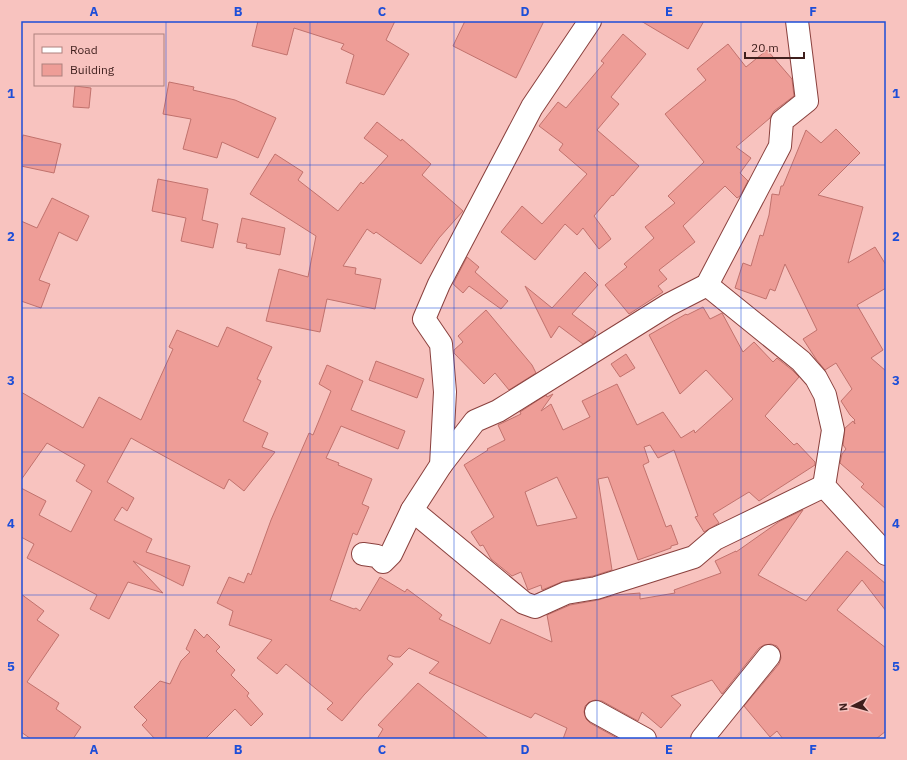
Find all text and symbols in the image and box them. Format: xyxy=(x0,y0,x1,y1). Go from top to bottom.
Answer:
text: A xyxy=(90,3,99,20)
text: B xyxy=(234,3,243,20)
text: C xyxy=(378,3,387,20)
text: D xyxy=(520,3,530,20)
text: E xyxy=(665,3,673,20)
text: F xyxy=(809,3,817,20)
legend xyxy=(34,34,164,86)
scale bar xyxy=(745,34,804,60)
text: 20 m xyxy=(751,40,779,55)
text: Road xyxy=(70,42,98,57)
text: Building xyxy=(70,62,115,77)
text: 1 xyxy=(7,85,15,102)
text: 1 xyxy=(892,85,900,102)
text: 2 xyxy=(7,228,15,245)
text: 2 xyxy=(892,228,900,245)
text: 3 xyxy=(7,372,15,389)
text: 3 xyxy=(892,372,900,389)
text: 4 xyxy=(7,515,15,532)
text: 4 xyxy=(892,515,900,532)
text: 5 xyxy=(7,658,15,675)
text: 5 xyxy=(892,658,900,675)
north arrow xyxy=(833,686,873,726)
text: N xyxy=(836,702,850,712)
text: A xyxy=(90,741,99,758)
text: B xyxy=(234,741,243,758)
text: C xyxy=(378,741,387,758)
text: D xyxy=(520,741,530,758)
text: E xyxy=(665,741,673,758)
text: F xyxy=(809,741,817,758)

